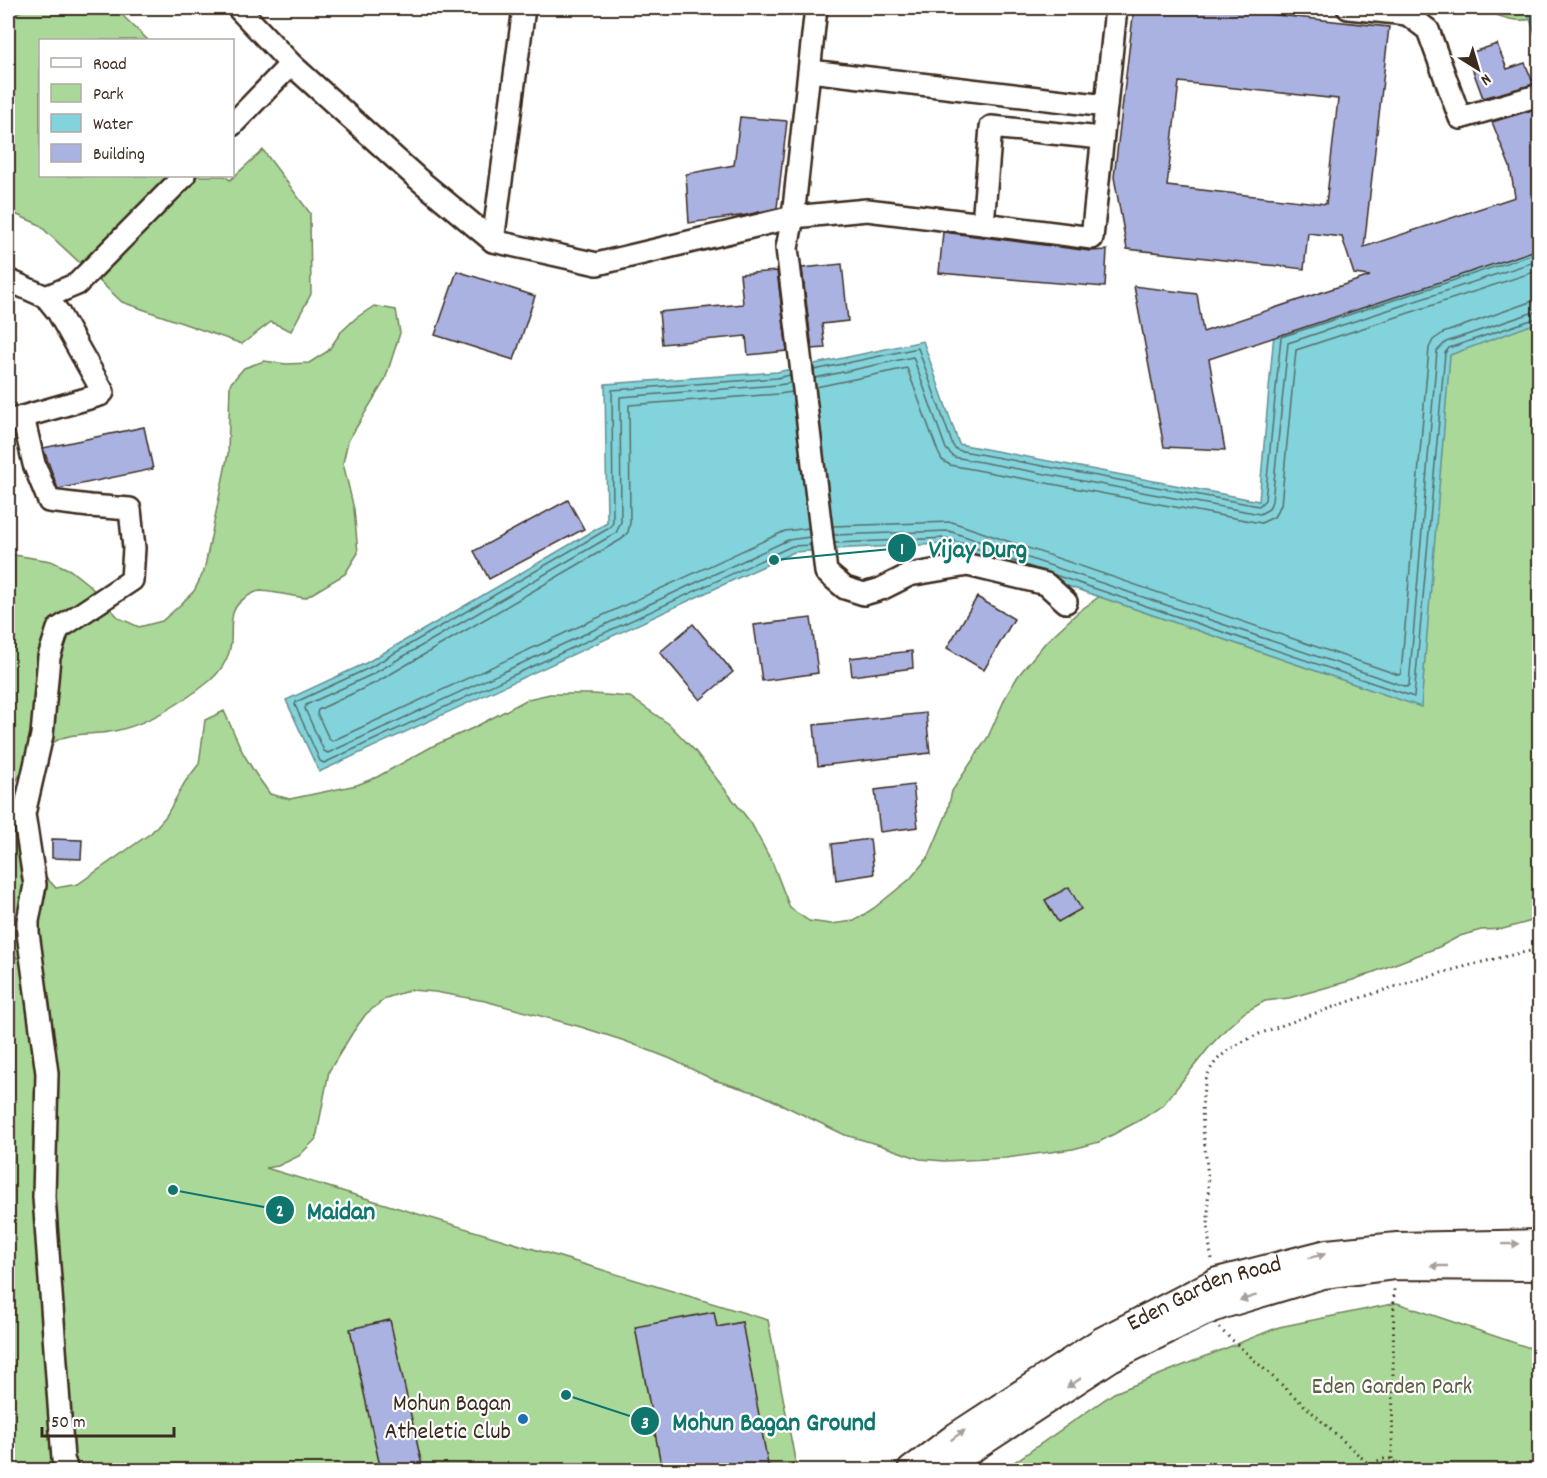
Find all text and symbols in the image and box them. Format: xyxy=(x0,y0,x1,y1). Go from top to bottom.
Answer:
legend xyxy=(39,39,234,177)
north arrow xyxy=(1448,39,1508,99)
text: Road xyxy=(93,53,127,78)
text: N xyxy=(1475,67,1496,91)
text: Park xyxy=(93,83,124,108)
text: Water xyxy=(93,113,133,138)
text: Building xyxy=(93,143,145,168)
callout: Vijay Durg xyxy=(887,526,1039,570)
text: Vijay Durg xyxy=(929,533,1027,570)
text: 1 xyxy=(900,538,904,563)
callout: Maidan xyxy=(265,1188,387,1232)
text: Maidan xyxy=(307,1195,375,1232)
text: 2 xyxy=(276,1200,284,1225)
one-way arrow xyxy=(1501,1239,1520,1248)
street label: Eden Garden Road xyxy=(1121,1248,1285,1342)
one-way arrow xyxy=(1308,1251,1326,1260)
one-way arrow xyxy=(1430,1261,1449,1271)
one-way arrow xyxy=(1239,1294,1257,1303)
park label: Eden Garden Park xyxy=(1312,1371,1472,1405)
one-way arrow xyxy=(1066,1377,1082,1389)
place label: Mohun Bagan Atheletic Club xyxy=(385,1388,511,1450)
callout: Mohun Bagan Ground xyxy=(630,1399,888,1443)
scale bar xyxy=(42,1400,174,1438)
text: Mohun Bagan Ground xyxy=(672,1406,876,1443)
text: 50 m xyxy=(51,1411,86,1436)
marker: Mohun Bagan Atheletic Club xyxy=(516,1412,530,1426)
text: 3 xyxy=(641,1412,649,1437)
one-way arrow xyxy=(949,1429,965,1441)

